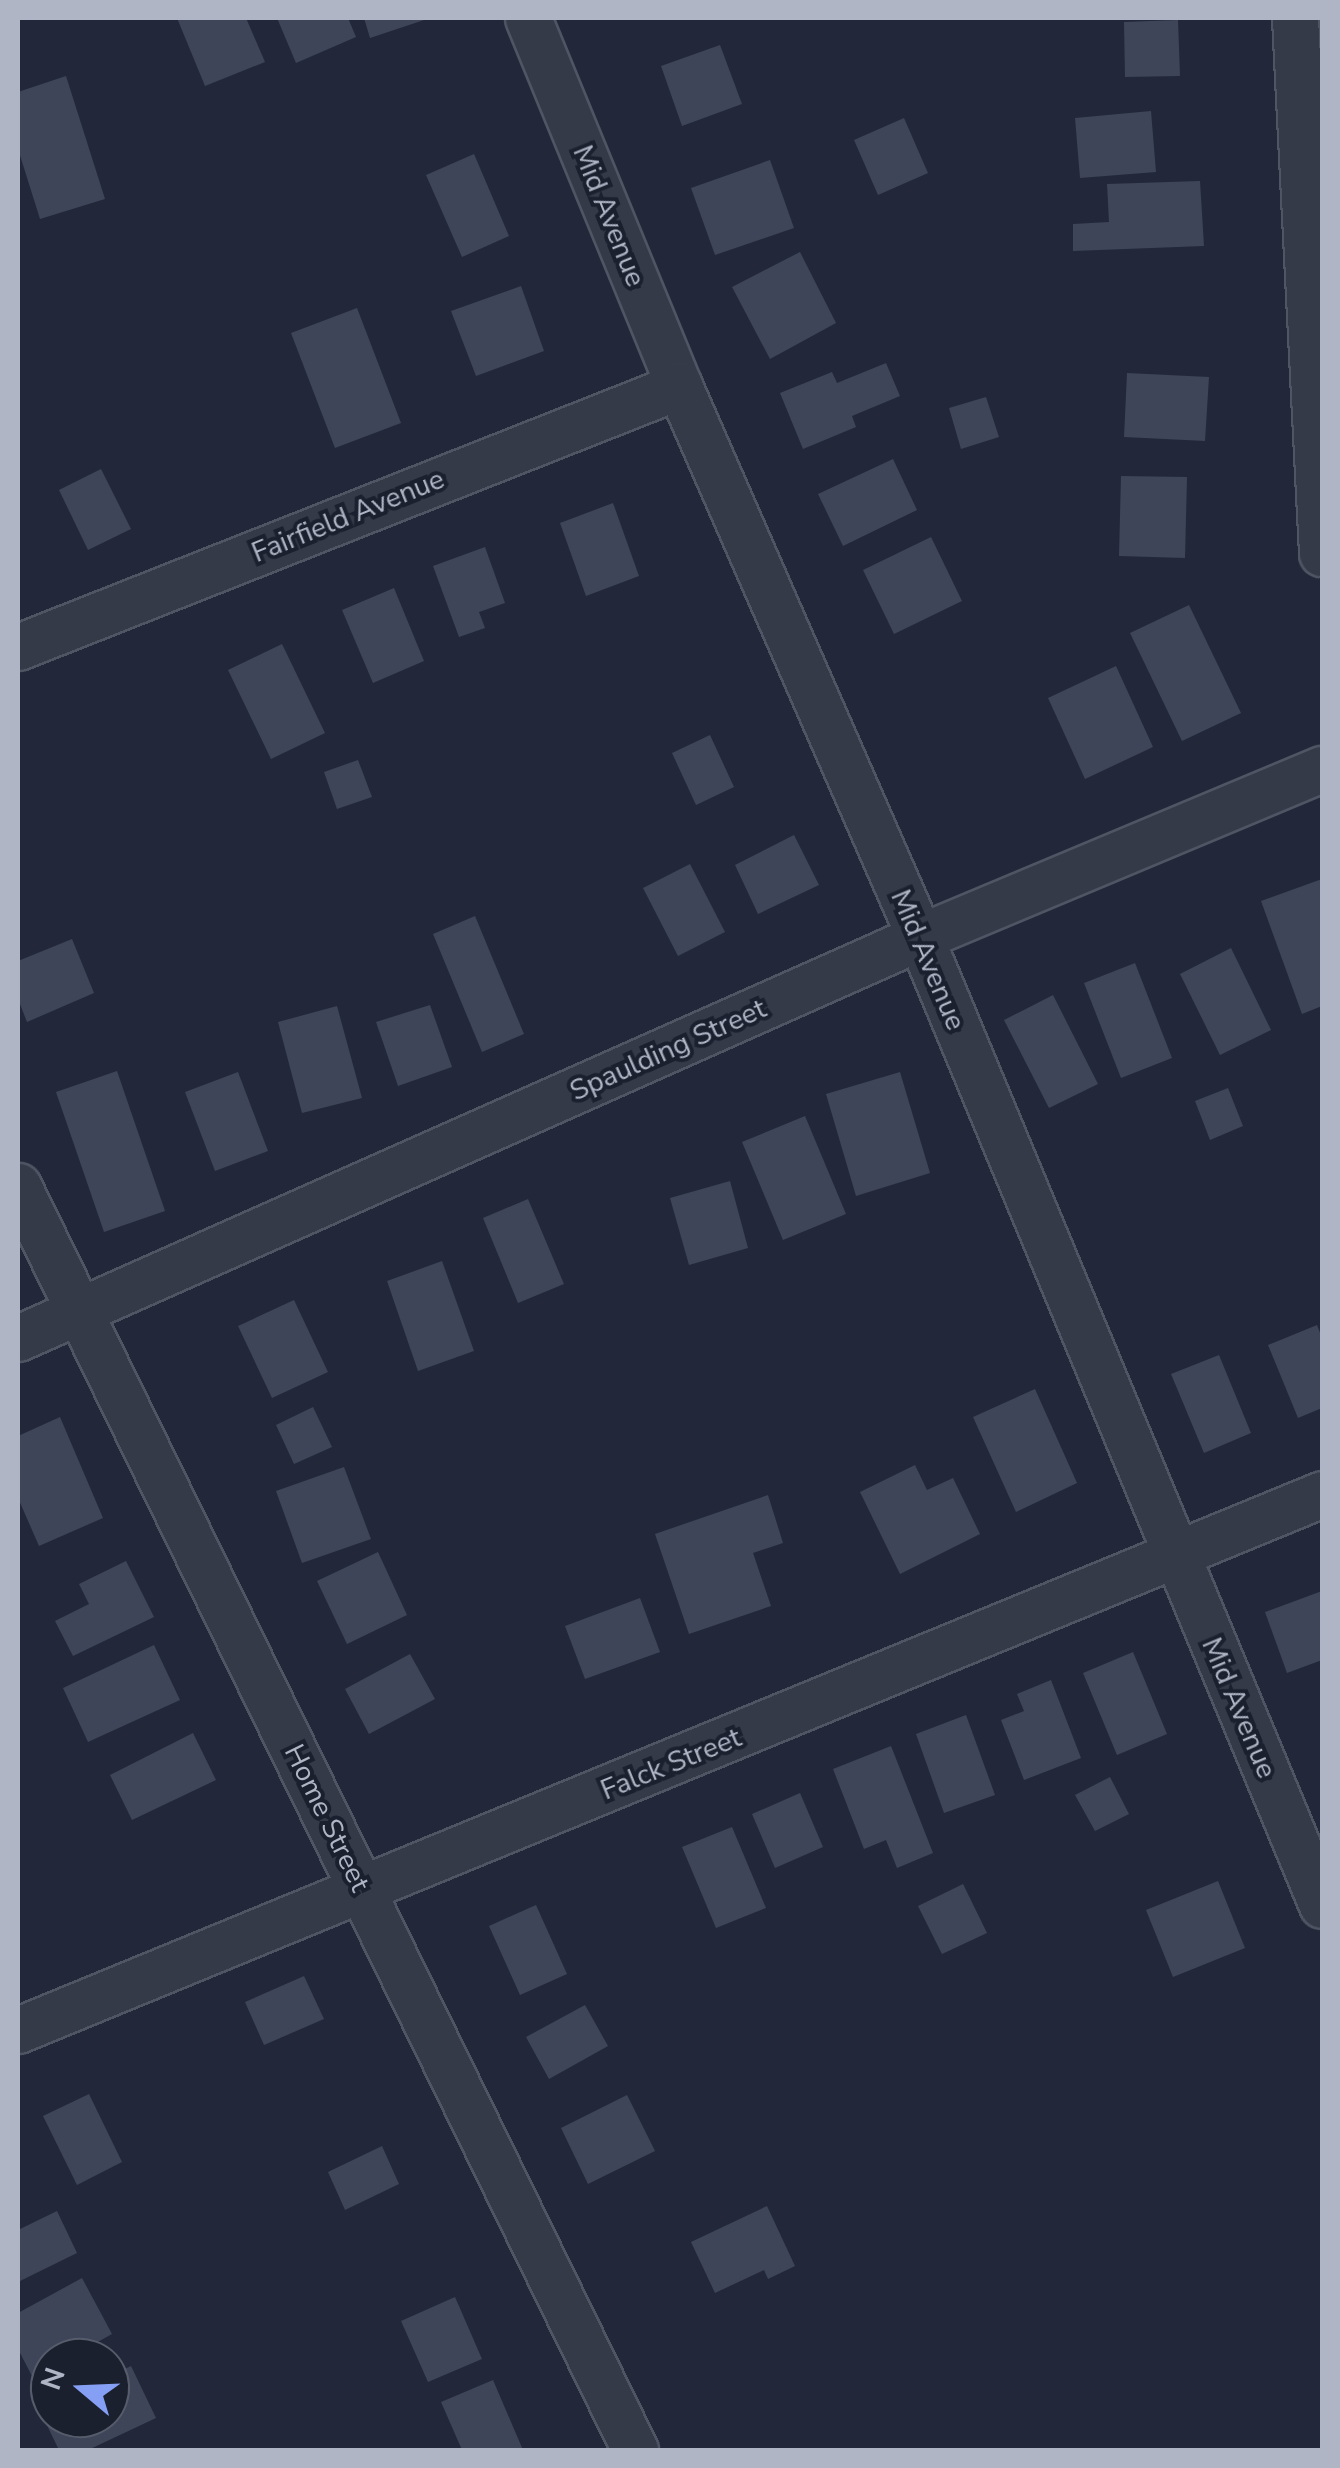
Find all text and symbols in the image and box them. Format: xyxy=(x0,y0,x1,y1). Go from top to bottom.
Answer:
street label: Mid Avenue xyxy=(565,141,653,291)
street label: Fairfield Avenue xyxy=(247,462,449,570)
street label: Mid Avenue xyxy=(883,885,973,1035)
street label: Spaulding Street xyxy=(565,992,771,1108)
street label: Mid Avenue xyxy=(1194,1633,1284,1783)
street label: Falck Street xyxy=(596,1721,746,1807)
street label: Home Street xyxy=(277,1739,377,1897)
north arrow xyxy=(30,2338,130,2438)
text: N xyxy=(32,2363,75,2395)

